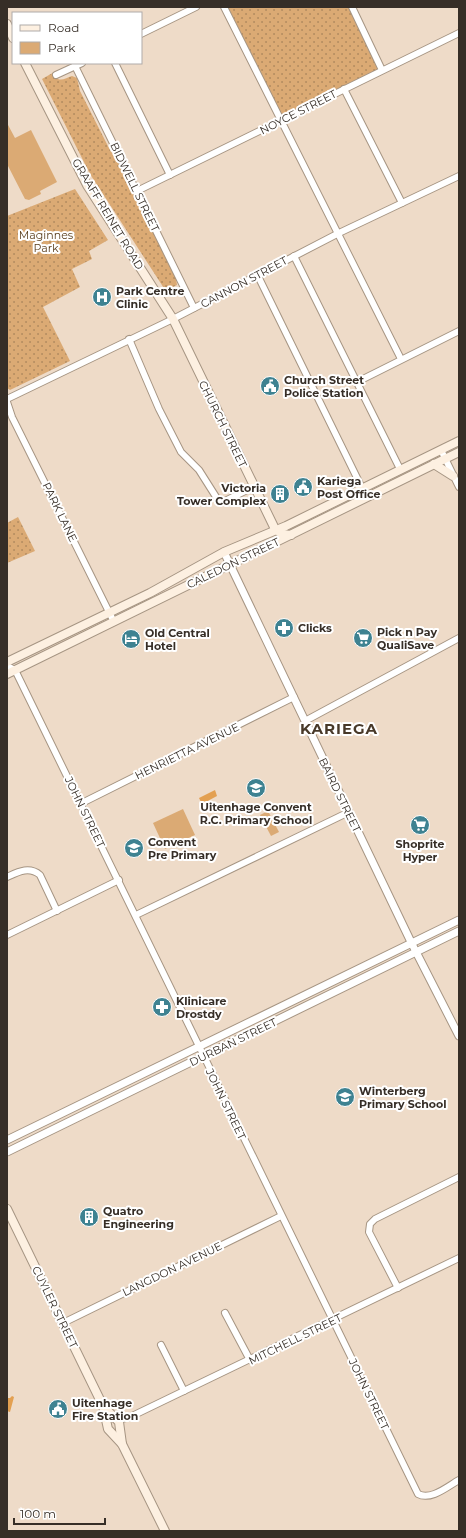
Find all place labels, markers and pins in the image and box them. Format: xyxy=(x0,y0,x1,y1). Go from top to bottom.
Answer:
place label: Park Centre Clinic xyxy=(116,284,184,311)
hospital icon: Park Centre Clinic xyxy=(91,286,113,308)
place label: Church Street Police Station xyxy=(284,373,364,400)
public building icon: Church Street Police Station xyxy=(259,375,281,397)
place label: Kariega Post Office xyxy=(317,474,380,501)
public building icon: Kariega Post Office xyxy=(292,476,314,498)
place label: Victoria Tower Complex xyxy=(177,481,266,508)
building icon: Victoria Tower Complex xyxy=(269,483,291,505)
pharmacy icon: Clicks xyxy=(273,617,295,639)
place label: Clicks xyxy=(298,621,332,635)
place label: Pick n Pay QualiSave xyxy=(377,625,437,652)
place label: Old Central Hotel xyxy=(145,626,210,653)
supermarket icon: Pick n Pay QualiSave xyxy=(352,627,374,649)
hotel icon: Old Central Hotel xyxy=(120,628,142,650)
school or university icon: Uitenhage Convent R.C. Primary School xyxy=(245,777,267,799)
place label: Uitenhage Convent R.C. Primary School xyxy=(200,800,312,827)
supermarket icon: Shoprite Hyper xyxy=(409,814,431,836)
place label: Convent Pre Primary xyxy=(148,835,217,862)
school or university icon: Convent Pre Primary xyxy=(123,837,145,859)
place label: Shoprite Hyper xyxy=(395,837,445,864)
place label: Klinicare Drostdy xyxy=(176,994,227,1021)
pharmacy icon: Klinicare Drostdy xyxy=(151,996,173,1018)
place label: Winterberg Primary School xyxy=(359,1084,447,1111)
school or university icon: Winterberg Primary School xyxy=(334,1086,356,1108)
place label: Quatro Engineering xyxy=(103,1204,174,1231)
building icon: Quatro Engineering xyxy=(78,1206,100,1228)
place label: Uitenhage Fire Station xyxy=(72,1396,138,1423)
public building icon: Uitenhage Fire Station xyxy=(47,1398,69,1420)

